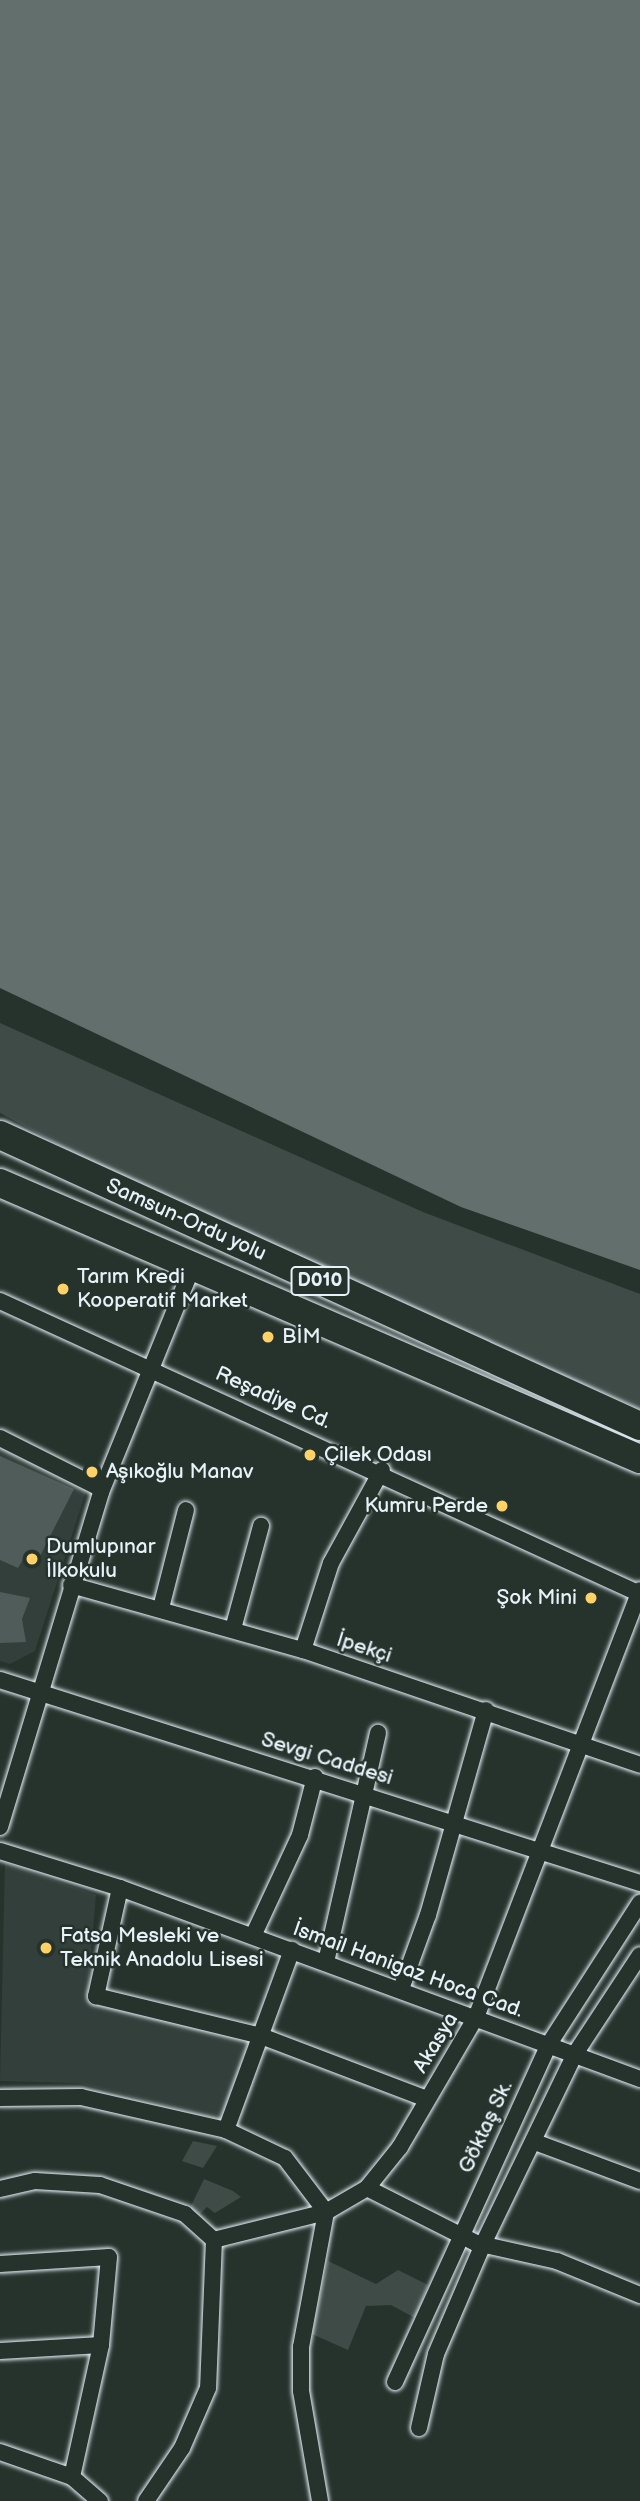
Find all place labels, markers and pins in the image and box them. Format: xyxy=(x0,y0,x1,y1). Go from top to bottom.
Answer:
place label: Tarım Kredi Kooperatif Market xyxy=(77,1264,248,1314)
marker: Tarım Kredi Kooperatif Market xyxy=(55,1281,71,1297)
place label: BİM xyxy=(282,1324,321,1350)
marker: BİM xyxy=(260,1329,276,1345)
place label: Çilek Odası xyxy=(324,1442,432,1468)
marker: Çilek Odası xyxy=(302,1447,318,1463)
place label: Aşıkoğlu Manav xyxy=(106,1459,253,1485)
marker: Aşıkoğlu Manav xyxy=(84,1464,100,1480)
place label: Kumru Perde xyxy=(364,1493,488,1519)
marker: Kumru Perde xyxy=(494,1498,510,1514)
place label: Dumlupınar İlkokulu xyxy=(46,1534,155,1584)
marker: Dumlupınar İlkokulu xyxy=(24,1551,40,1567)
place label: Şok Mini xyxy=(497,1585,577,1611)
marker: Şok Mini xyxy=(583,1590,599,1606)
place label: Fatsa Mesleki ve Teknik Anadolu Lisesi xyxy=(60,1923,264,1973)
marker: Fatsa Mesleki ve Teknik Anadolu Lisesi xyxy=(38,1940,54,1956)

